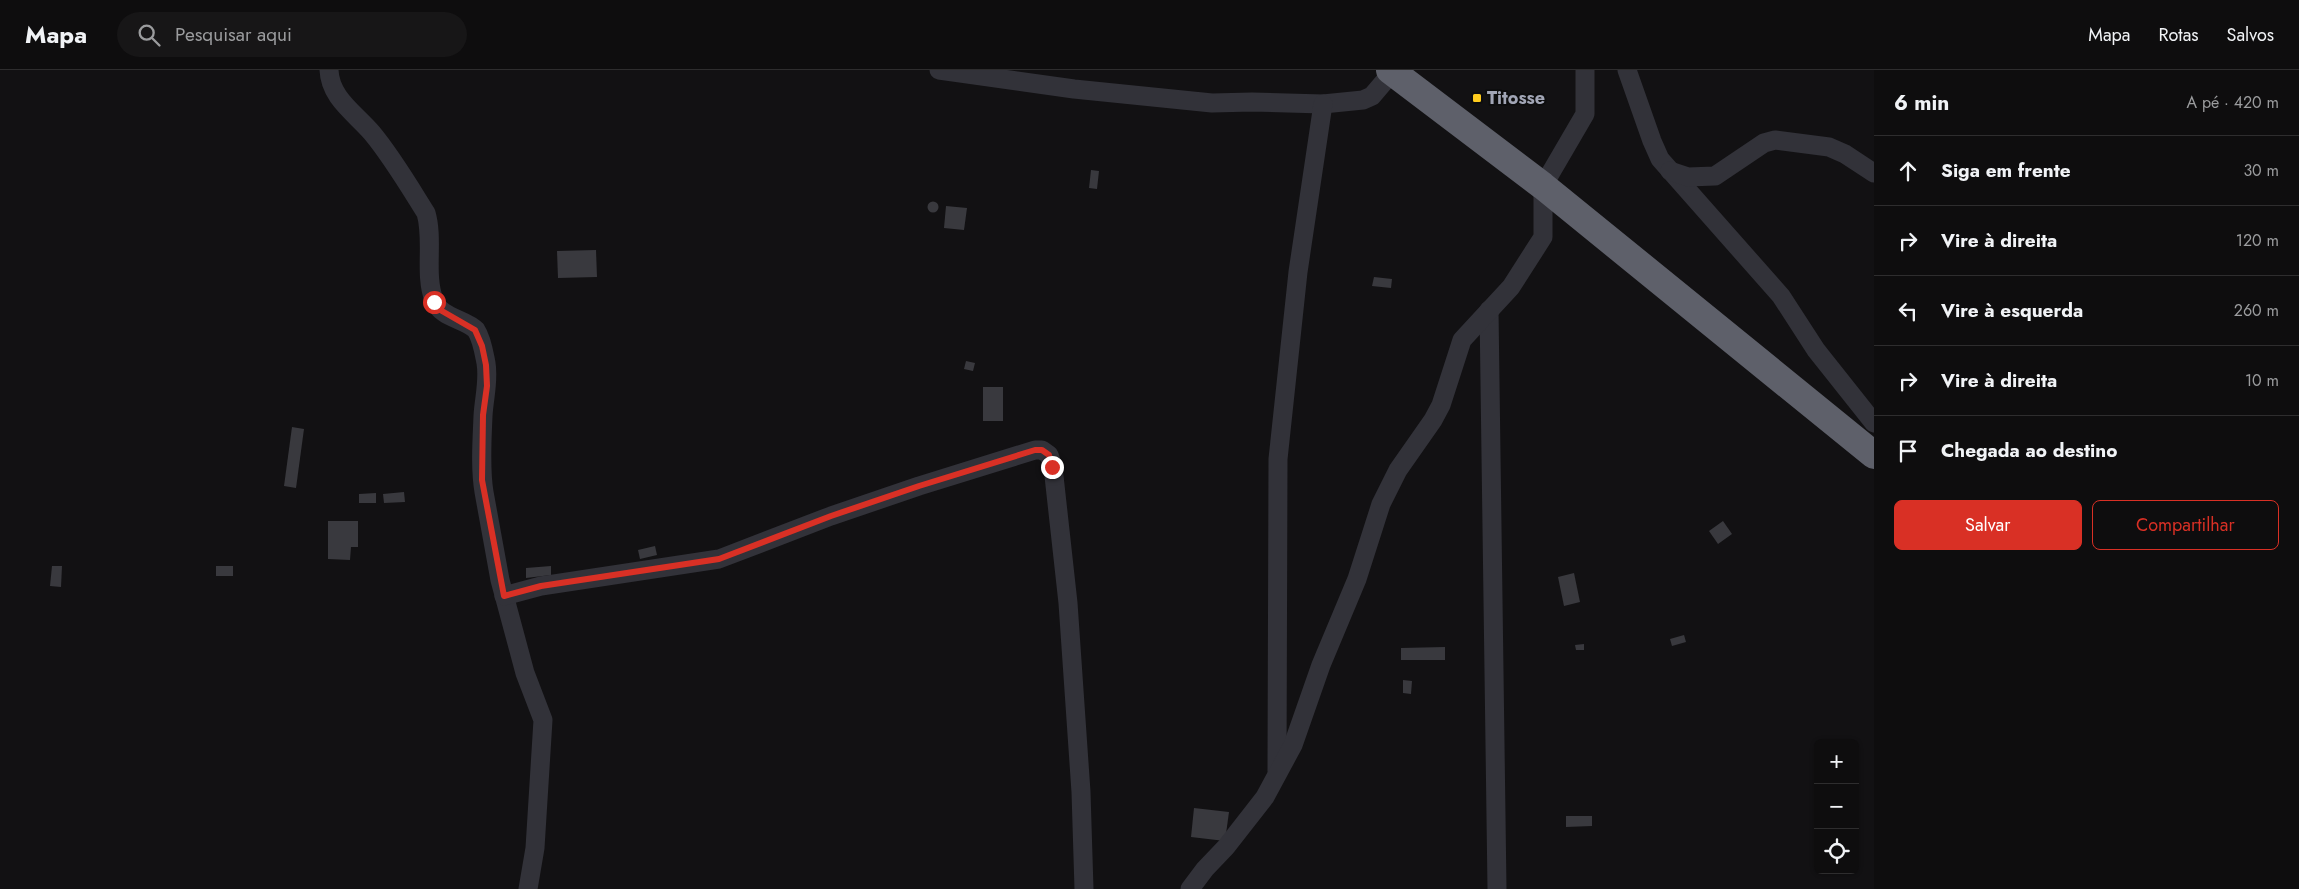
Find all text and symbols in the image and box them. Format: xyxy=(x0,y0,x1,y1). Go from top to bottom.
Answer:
search box xyxy=(117,12,467,57)
text: Mapa xyxy=(25,17,87,52)
icon: search xyxy=(135,21,163,49)
text: Pesquisar aqui xyxy=(175,21,292,48)
text: Mapa xyxy=(2088,22,2130,48)
text: Rotas xyxy=(2158,22,2199,48)
text: Salvos xyxy=(2227,22,2274,48)
place label: Titosse xyxy=(1487,85,1545,111)
text: 6 min xyxy=(1894,88,1949,118)
text: A pé · 420 m xyxy=(2187,91,2279,114)
marker: Titosse xyxy=(1471,92,1483,104)
icon: ahead xyxy=(1894,157,1922,185)
text: Siga em frente xyxy=(1941,157,2071,184)
text: 30 m xyxy=(2243,159,2279,182)
icon: right xyxy=(1894,227,1922,255)
text: Vire à direita xyxy=(1941,227,2057,254)
text: 120 m xyxy=(2236,229,2279,252)
route start xyxy=(423,291,446,314)
icon: left xyxy=(1894,297,1922,325)
text: Vire à esquerda xyxy=(1941,297,2083,324)
text: 260 m xyxy=(2234,299,2279,322)
icon: right xyxy=(1894,367,1922,395)
text: Vire à direita xyxy=(1941,367,2057,394)
text: 10 m xyxy=(2245,369,2279,392)
icon: arrive xyxy=(1894,437,1922,465)
text: Chegada ao destino xyxy=(1941,437,2117,464)
route end xyxy=(1041,456,1064,479)
button: Salvar xyxy=(1894,500,2082,550)
button: Compartilhar xyxy=(2092,500,2279,550)
map controls xyxy=(1814,739,1859,874)
button: + xyxy=(1814,739,1859,784)
button: − xyxy=(1814,784,1859,829)
button: locate xyxy=(1814,829,1859,874)

